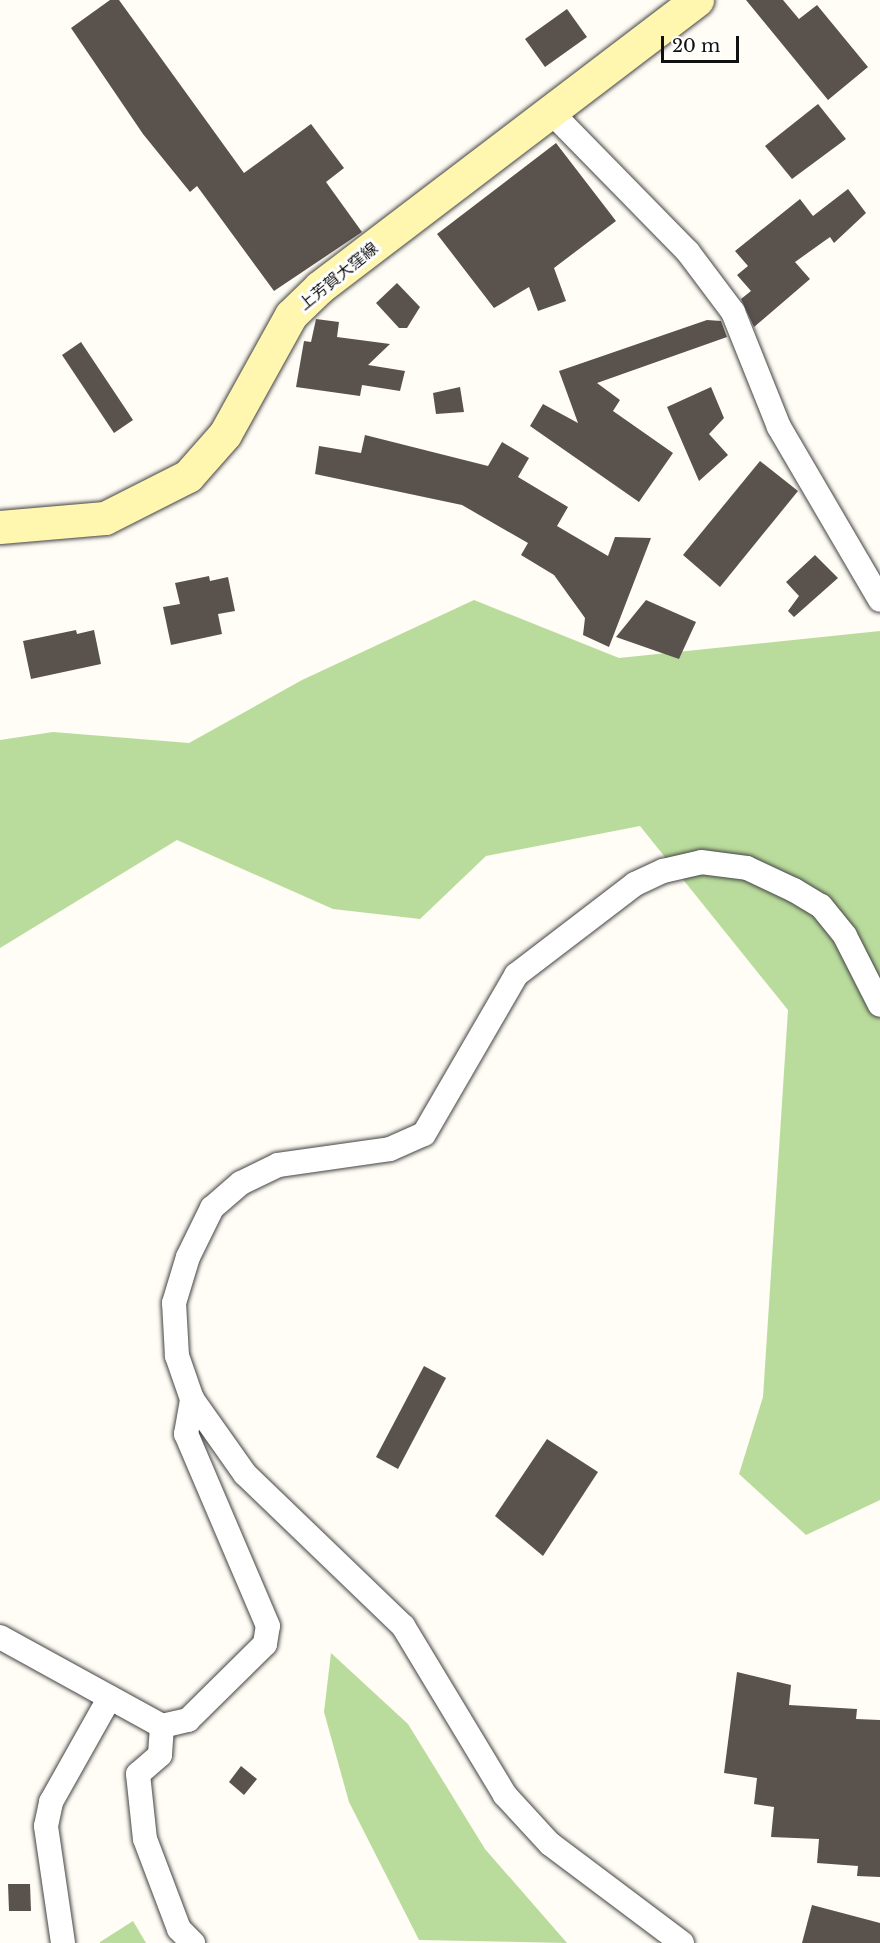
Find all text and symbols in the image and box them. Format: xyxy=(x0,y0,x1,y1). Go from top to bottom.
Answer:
scale bar xyxy=(664,24,742,62)
text: 20 m xyxy=(672,35,720,57)
street label: 上芳賀大窪線 xyxy=(295,238,381,314)

